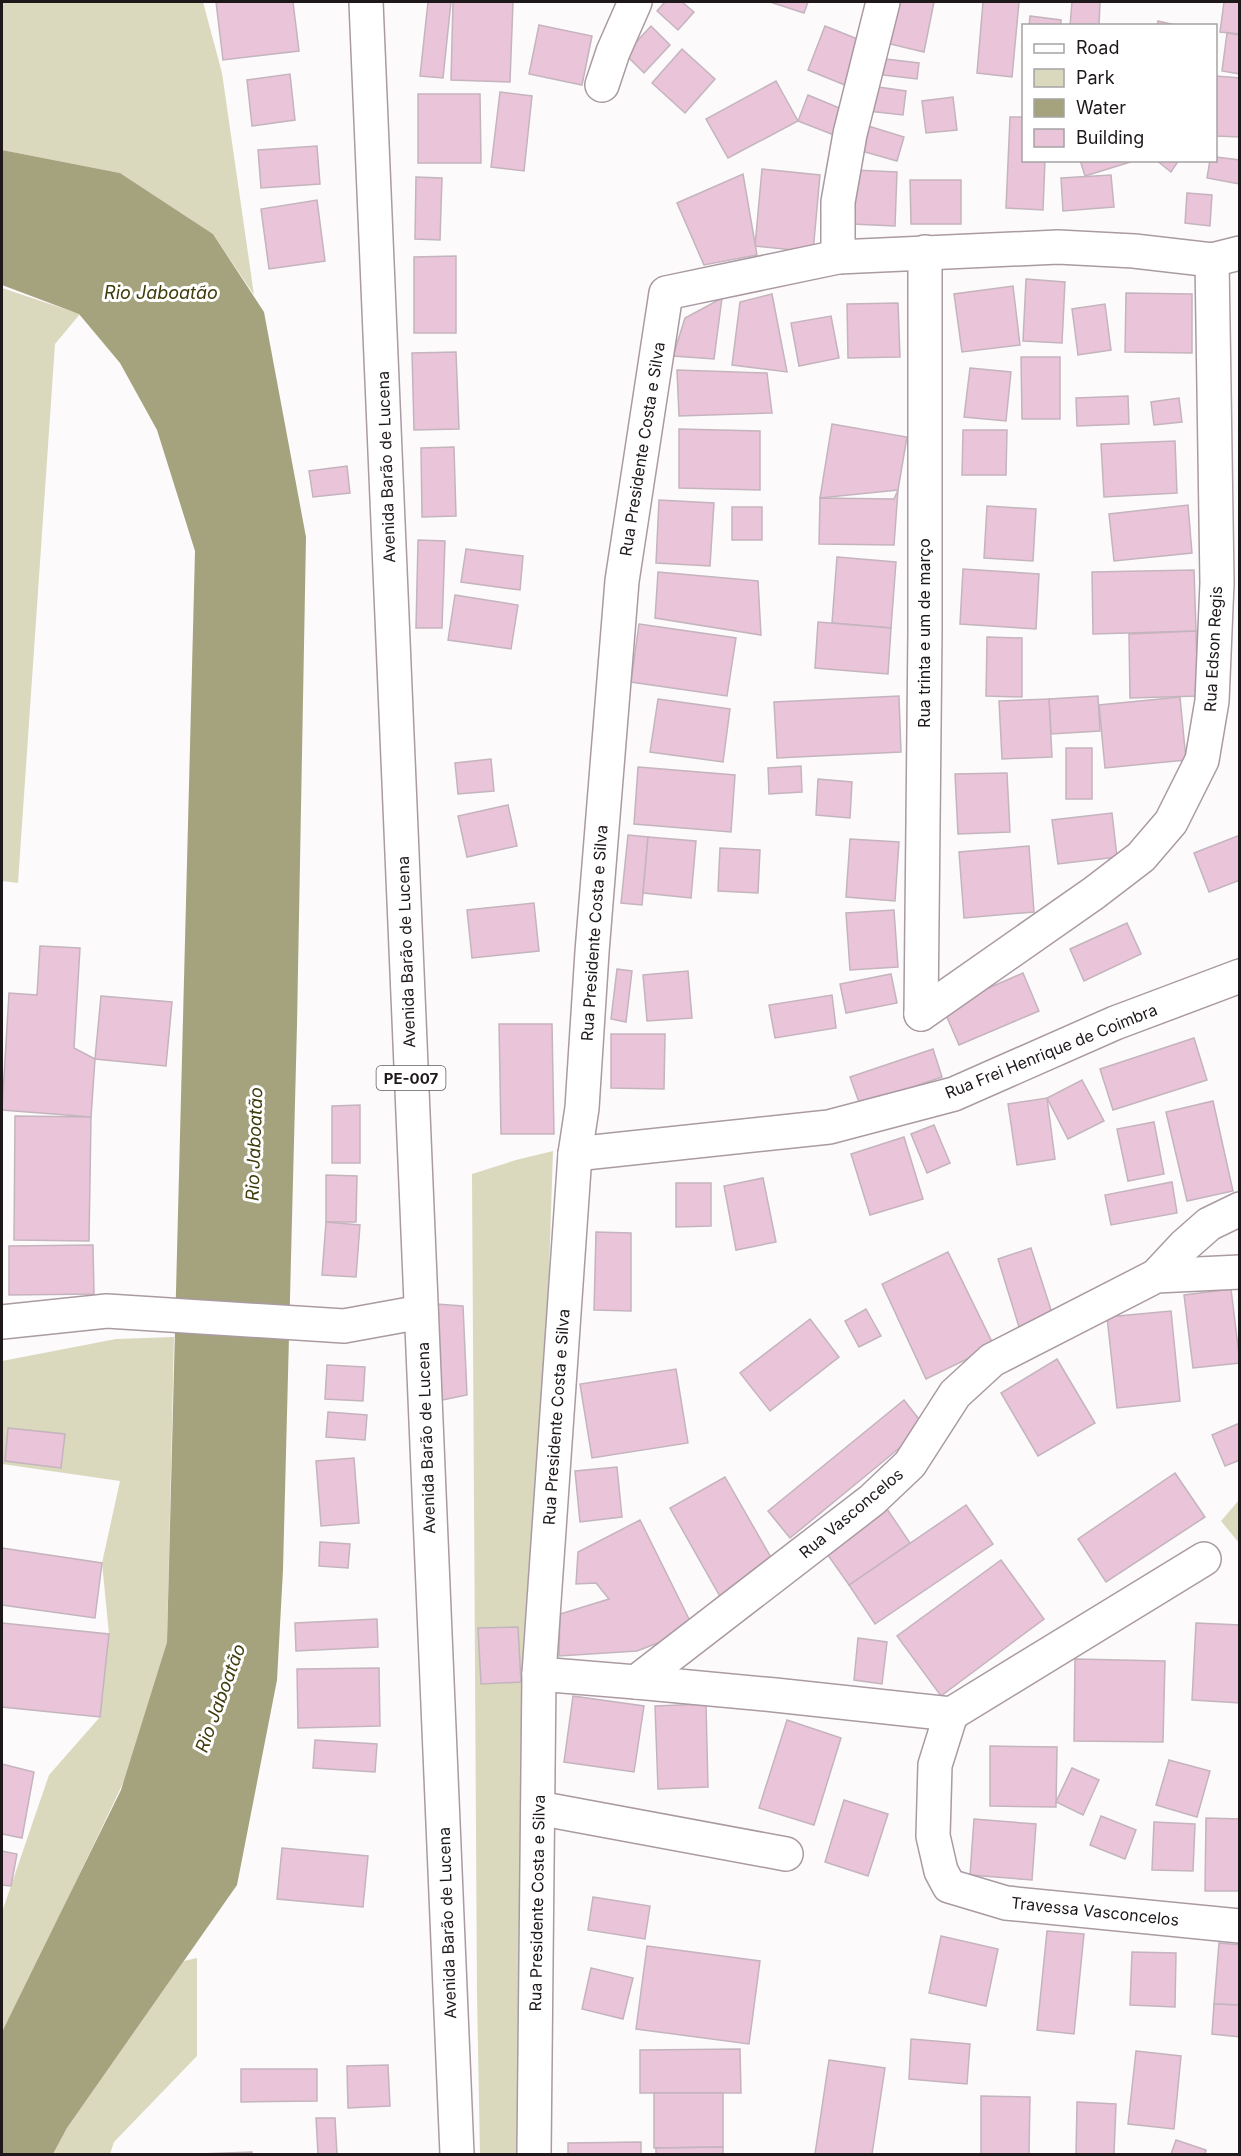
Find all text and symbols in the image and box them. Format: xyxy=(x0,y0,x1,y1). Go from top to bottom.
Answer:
legend xyxy=(1022,24,1217,162)
text: Road xyxy=(1076,37,1119,58)
text: Park xyxy=(1076,67,1115,88)
text: Water xyxy=(1076,97,1126,118)
text: Building xyxy=(1076,127,1144,148)
water label: Rio Jaboatão xyxy=(104,282,218,303)
street label: Rua Presidente Costa e Silva xyxy=(615,340,669,558)
street label: Avenida Barão de Lucena xyxy=(373,371,399,563)
street label: Rua trinta e um de março xyxy=(914,538,934,728)
street label: Rua Edson Regis xyxy=(1200,585,1226,713)
street label: Rua Presidente Costa e Silva xyxy=(576,824,612,1042)
street label: Avenida Barão de Lucena xyxy=(393,856,419,1048)
street label: Rua Frei Henrique de Coimbra xyxy=(942,999,1160,1103)
road number: PE-007 xyxy=(376,1066,446,1090)
water label: Rio Jaboatão xyxy=(242,1087,266,1201)
street label: Rua Presidente Costa e Silva xyxy=(538,1308,574,1526)
street label: Avenida Barão de Lucena xyxy=(413,1342,439,1534)
street label: Rua Vasconcelos xyxy=(795,1464,907,1562)
water label: Rio Jaboatão xyxy=(191,1641,249,1755)
street label: Rua Presidente Costa e Silva xyxy=(525,1794,549,2012)
street label: Avenida Barão de Lucena xyxy=(434,1827,460,2019)
street label: Travessa Vasconcelos xyxy=(1010,1892,1180,1930)

